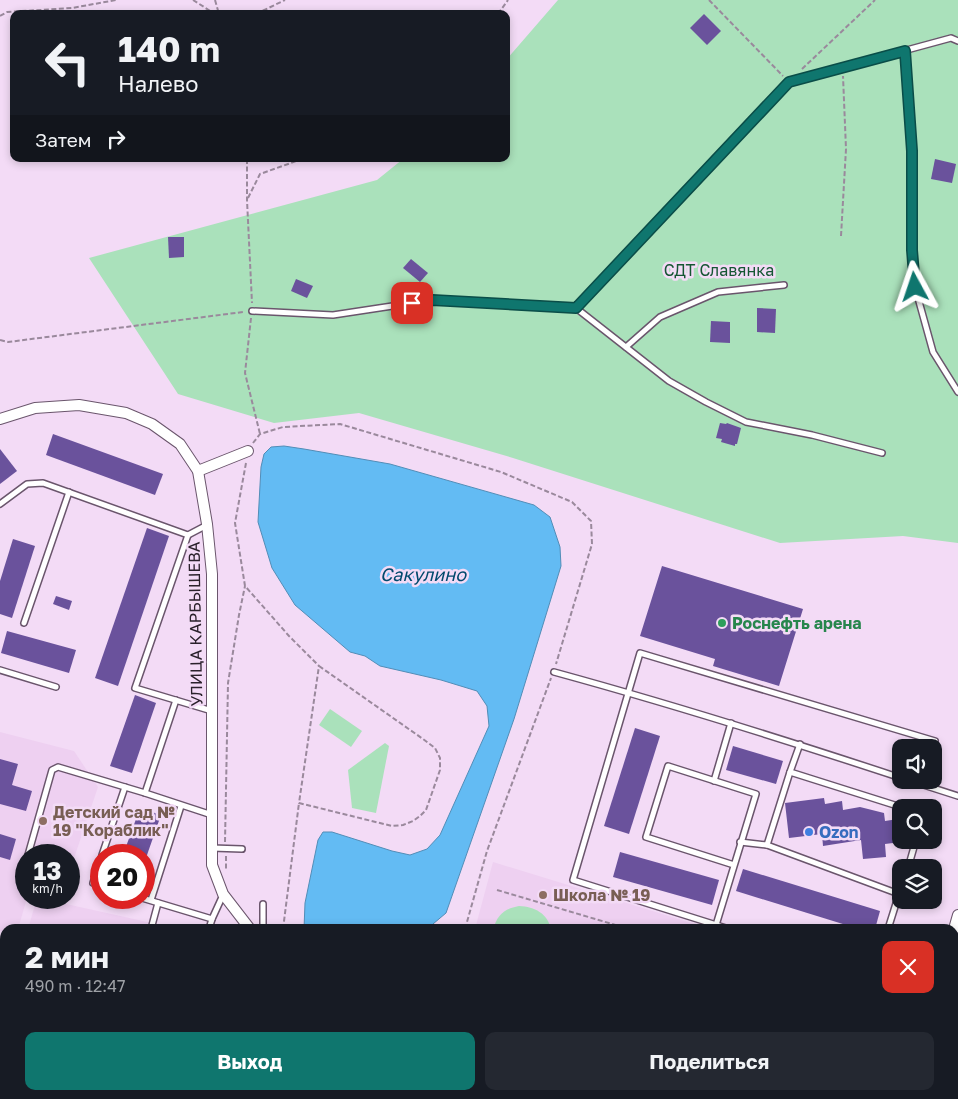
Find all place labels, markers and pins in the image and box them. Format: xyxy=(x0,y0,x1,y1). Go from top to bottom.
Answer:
pin xyxy=(391,282,433,324)
place label: Роснефть арена xyxy=(732,613,861,633)
marker: Роснефть арена xyxy=(716,617,728,629)
place label: Детский сад № 19 "Кораблик" xyxy=(53,802,175,840)
marker: Детский сад № 19 "Кораблик" xyxy=(37,815,49,827)
place label: Ozon xyxy=(819,822,859,842)
marker: Ozon xyxy=(803,826,815,838)
place label: Школа № 19 xyxy=(553,885,650,905)
marker: Школа № 19 xyxy=(537,889,549,901)

